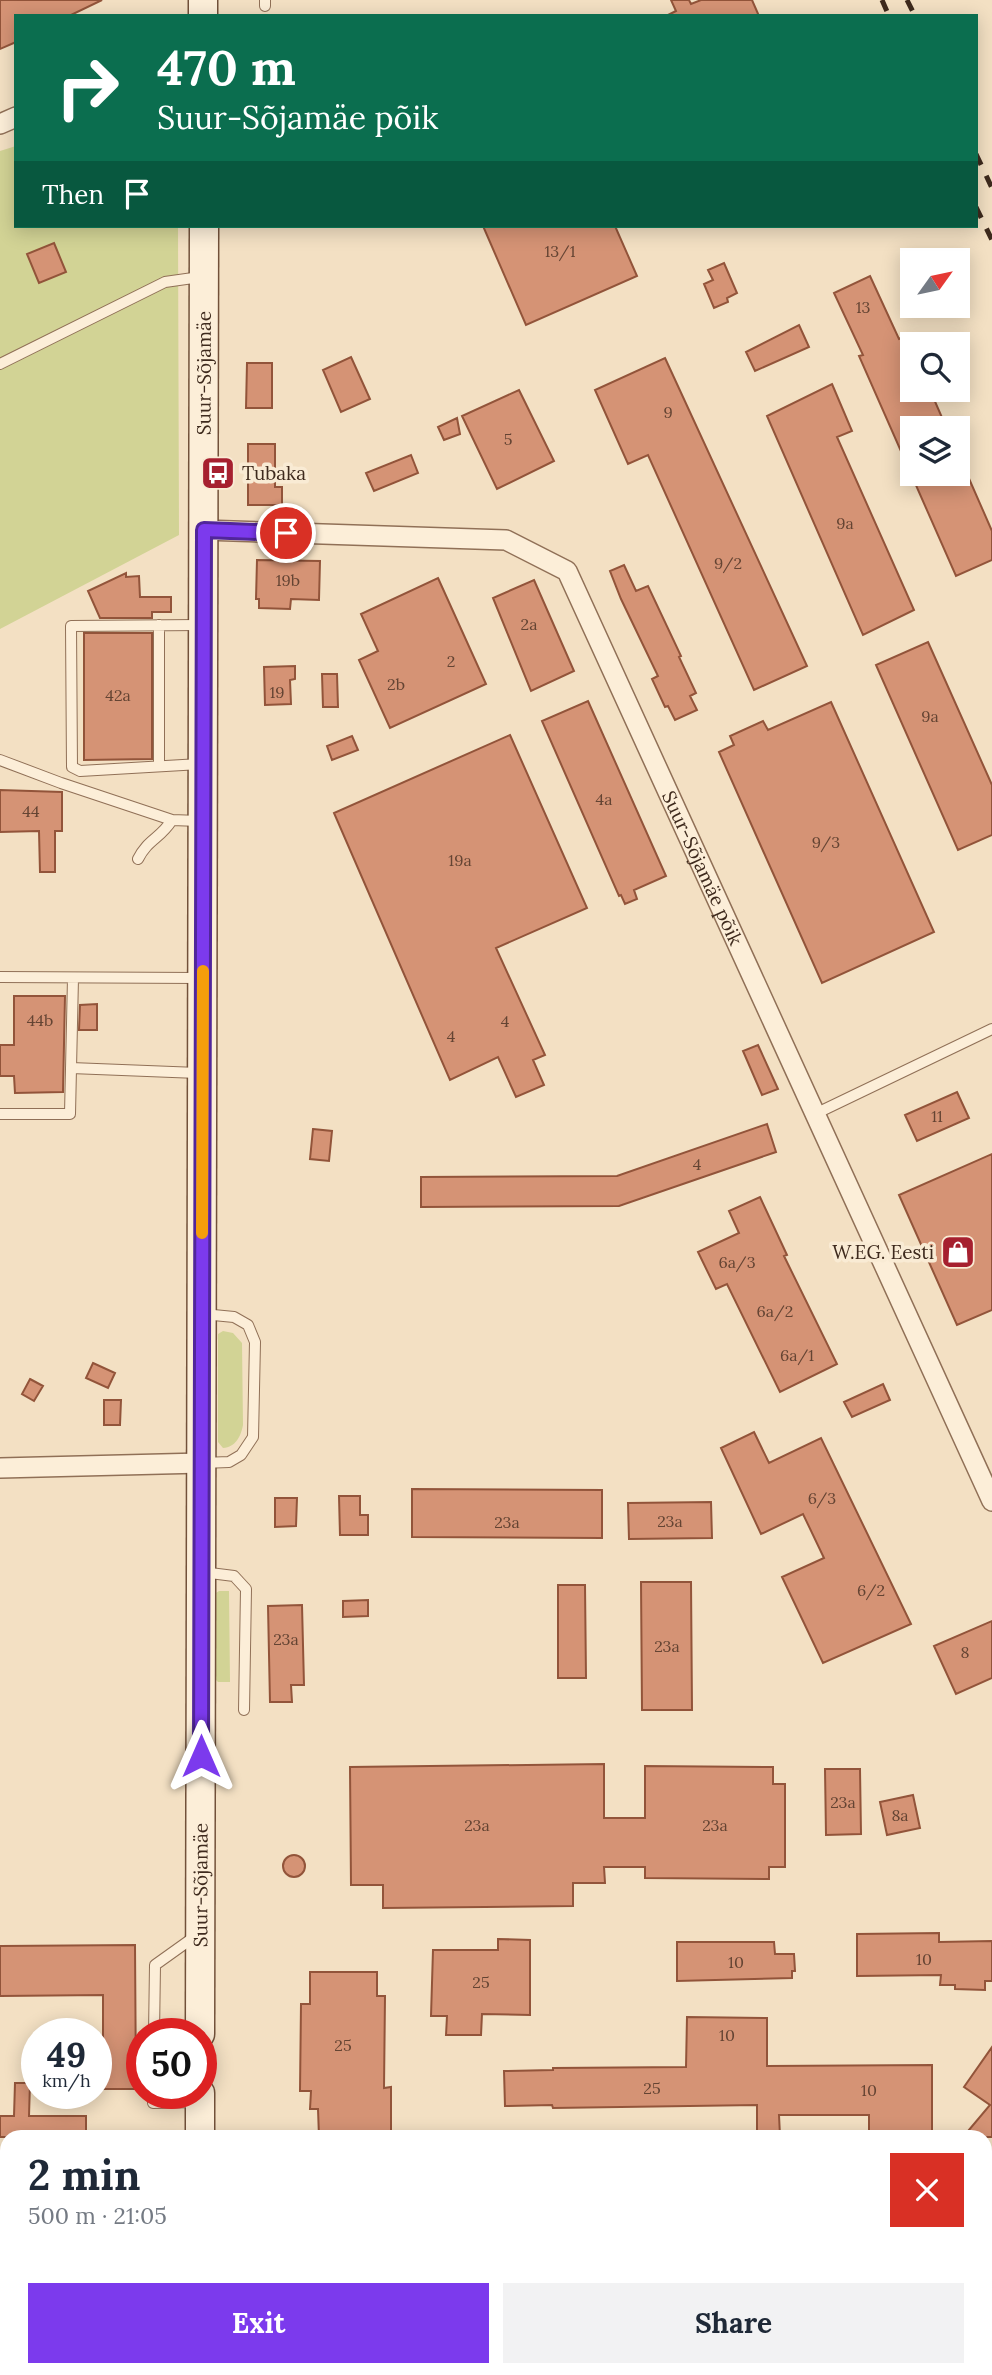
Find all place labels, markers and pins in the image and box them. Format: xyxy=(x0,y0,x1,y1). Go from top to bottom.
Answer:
bus stop icon: Tubaka xyxy=(199,454,237,492)
place label: Tubaka xyxy=(242,461,306,485)
pin xyxy=(256,503,316,563)
shop icon: W.EG. Eesti xyxy=(939,1233,977,1271)
place label: W.EG. Eesti xyxy=(832,1240,934,1264)

